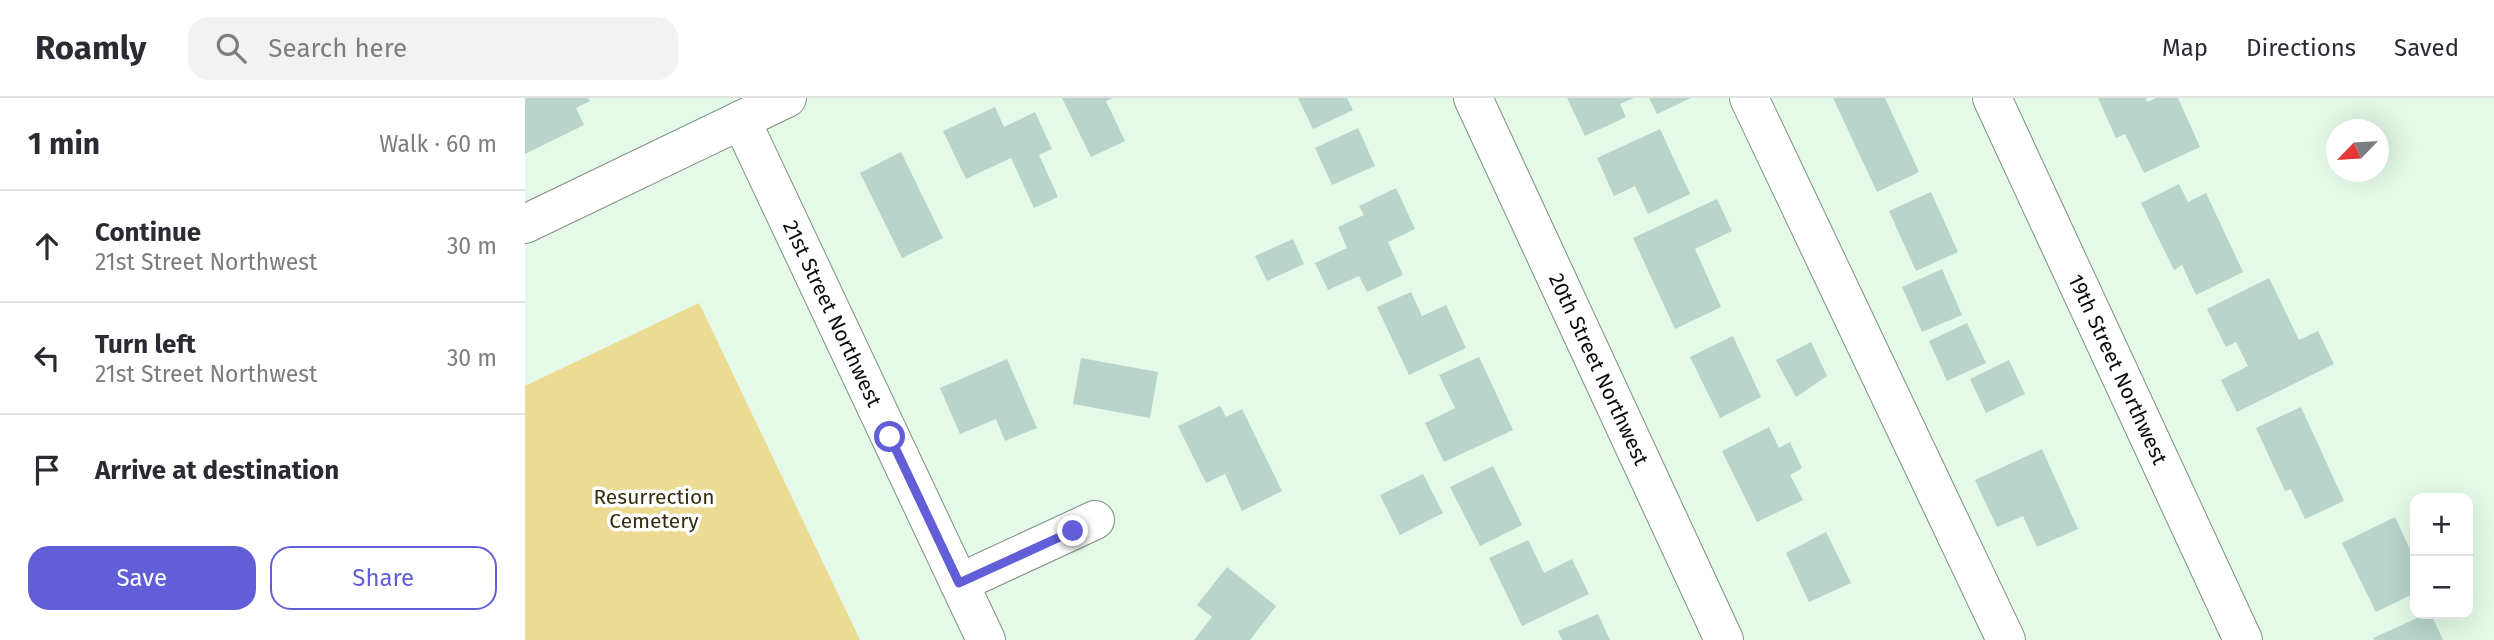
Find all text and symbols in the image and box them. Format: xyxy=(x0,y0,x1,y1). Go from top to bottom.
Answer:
search box xyxy=(188,17,678,80)
text: Roamly xyxy=(35,28,146,68)
icon: search xyxy=(212,29,250,67)
text: Search here xyxy=(268,33,407,64)
text: Map xyxy=(2162,34,2208,62)
text: Directions xyxy=(2246,34,2356,62)
text: Saved xyxy=(2394,34,2459,62)
north arrow xyxy=(2326,119,2389,182)
text: 1 min xyxy=(28,126,100,162)
text: Walk · 60 m xyxy=(379,130,497,158)
street label: 21st Street Northwest xyxy=(777,216,887,411)
text: Continue xyxy=(95,217,201,248)
icon: ahead xyxy=(28,227,66,265)
text: 30 m xyxy=(447,232,497,260)
text: 21st Street Northwest xyxy=(95,248,317,276)
street label: 20th Street Northwest xyxy=(1543,269,1654,470)
street label: 19th Street Northwest xyxy=(2062,270,2173,469)
text: Turn left xyxy=(95,329,196,360)
icon: left xyxy=(28,339,66,377)
text: 30 m xyxy=(447,344,497,372)
text: 21st Street Northwest xyxy=(95,360,317,388)
route start xyxy=(874,421,905,452)
icon: arrive xyxy=(28,451,66,489)
text: Arrive at destination xyxy=(95,455,339,486)
park label: Resurrection Cemetery xyxy=(593,484,715,534)
map controls xyxy=(2410,493,2473,619)
button: + xyxy=(2410,493,2473,556)
route end xyxy=(1057,515,1088,546)
button: Save xyxy=(28,546,256,610)
button: Share xyxy=(270,546,497,610)
button: − xyxy=(2410,556,2473,619)

